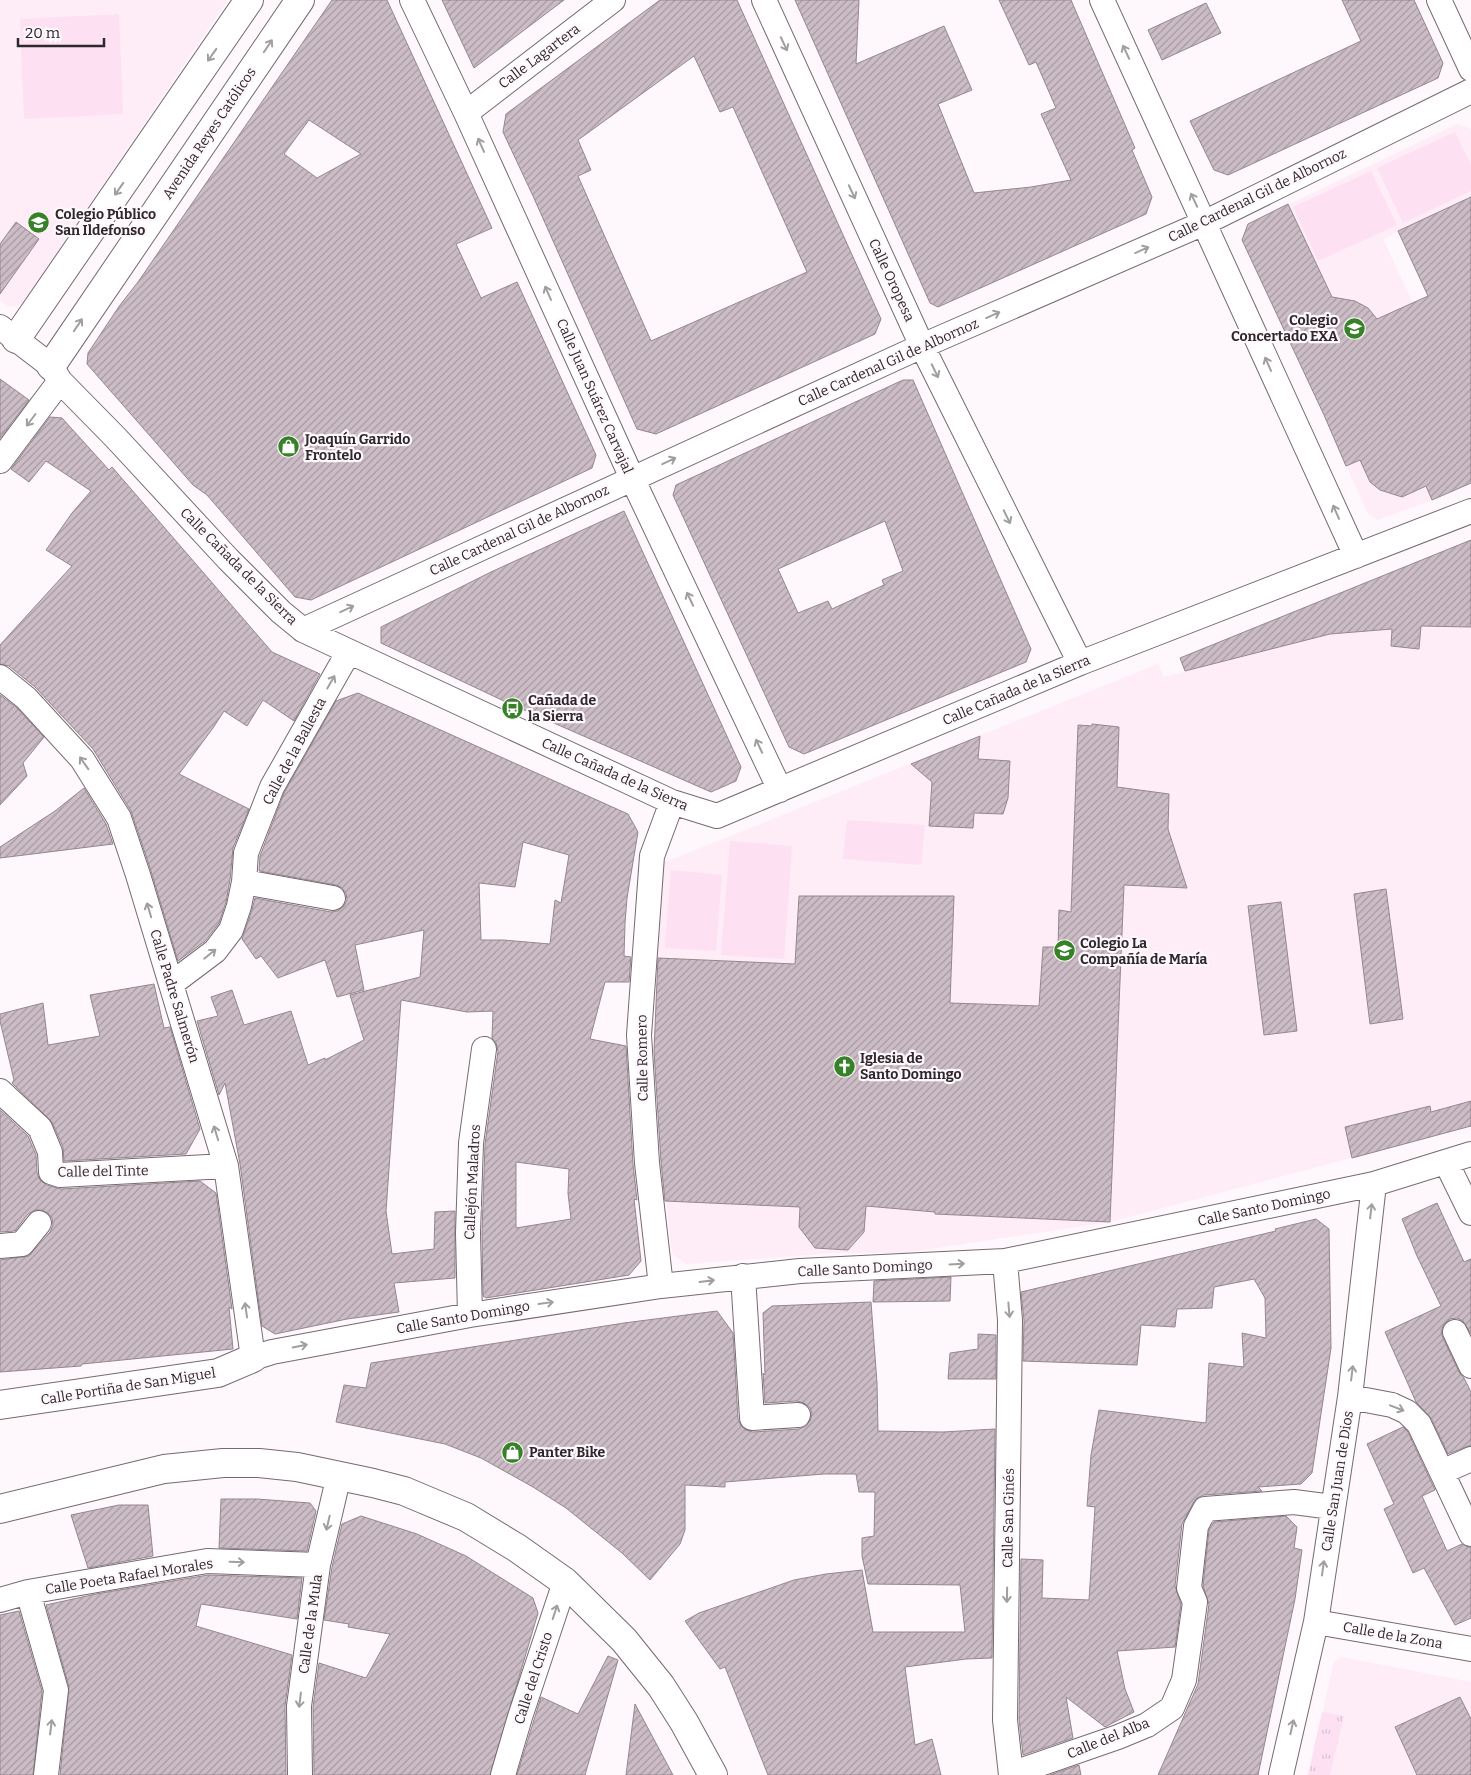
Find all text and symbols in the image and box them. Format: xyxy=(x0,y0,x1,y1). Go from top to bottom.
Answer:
scale bar xyxy=(18,15,104,47)
street label: Calle Lagartera xyxy=(495,20,584,93)
text: 20 m xyxy=(25,24,61,42)
one-way arrow xyxy=(780,36,790,51)
one-way arrow xyxy=(264,40,274,54)
one-way arrow xyxy=(1121,45,1130,60)
one-way arrow xyxy=(206,47,216,61)
street label: Avenida Reyes Católicos xyxy=(159,64,260,202)
one-way arrow xyxy=(475,138,485,153)
street label: Calle Cardenal Gil de Albornoz xyxy=(1165,145,1349,246)
one-way arrow xyxy=(114,181,124,195)
one-way arrow xyxy=(847,184,857,199)
one-way arrow xyxy=(1188,193,1198,208)
place label: Colegio Público San Ildefonso xyxy=(55,206,156,239)
school or university icon: Colegio Público San Ildefonso xyxy=(27,210,51,234)
street label: Calle Oropesa xyxy=(865,236,918,325)
one-way arrow xyxy=(1134,244,1149,254)
one-way arrow xyxy=(543,286,552,301)
one-way arrow xyxy=(985,309,1000,319)
place label: Colegio Concertado EXA xyxy=(1231,312,1338,345)
street label: Calle Cardenal Gil de Albornoz xyxy=(795,315,982,410)
street label: Calle Juan Suárez Carvajal xyxy=(553,316,636,476)
school or university icon: Colegio Concertado EXA xyxy=(1342,316,1366,340)
one-way arrow xyxy=(73,318,84,332)
one-way arrow xyxy=(1263,357,1273,372)
one-way arrow xyxy=(930,364,940,379)
one-way arrow xyxy=(26,413,36,427)
place label: Joaquín Garrido Frontelo xyxy=(304,431,410,464)
shop icon: Joaquín Garrido Frontelo xyxy=(277,435,301,459)
one-way arrow xyxy=(661,456,676,465)
street label: Calle Cardenal Gil de Albornoz xyxy=(427,481,612,580)
street label: Calle Cañada de la Sierra xyxy=(177,504,301,629)
one-way arrow xyxy=(1330,505,1340,520)
one-way arrow xyxy=(1003,509,1012,524)
one-way arrow xyxy=(684,592,694,607)
one-way arrow xyxy=(339,604,354,614)
street label: Calle Cañada de la Sierra xyxy=(940,652,1093,729)
one-way arrow xyxy=(327,676,337,690)
place label: Cañada de la Sierra xyxy=(528,692,597,725)
street label: Calle de la Ballesta xyxy=(259,694,330,808)
bus stop icon: Cañada de la Sierra xyxy=(500,696,524,720)
street label: Calle Cañada de la Sierra xyxy=(539,734,691,815)
one-way arrow xyxy=(754,739,763,754)
one-way arrow xyxy=(79,756,89,770)
one-way arrow xyxy=(144,903,153,919)
street label: Calle Padre Salmerón xyxy=(146,927,203,1065)
place label: Colegio La Compañía de María xyxy=(1080,935,1207,968)
school or university icon: Colegio La Compañía de María xyxy=(1052,939,1076,963)
one-way arrow xyxy=(203,949,216,960)
street label: Calle Romero xyxy=(633,1014,652,1102)
place label: Iglesia de Santo Domingo xyxy=(860,1050,962,1083)
church icon: Iglesia de Santo Domingo xyxy=(832,1054,856,1078)
street label: Callejón Maladros xyxy=(461,1124,484,1240)
one-way arrow xyxy=(210,1125,220,1141)
street label: Calle del Tinte xyxy=(57,1162,149,1181)
street label: Calle Santo Domingo xyxy=(1196,1185,1332,1230)
one-way arrow xyxy=(1366,1204,1376,1220)
street label: Calle Santo Domingo xyxy=(797,1256,933,1281)
one-way arrow xyxy=(948,1259,964,1268)
one-way arrow xyxy=(699,1276,715,1286)
street label: Calle Santo Domingo xyxy=(395,1297,531,1338)
one-way arrow xyxy=(538,1298,554,1308)
one-way arrow xyxy=(241,1302,251,1318)
one-way arrow xyxy=(1004,1302,1014,1318)
one-way arrow xyxy=(292,1341,308,1351)
street label: Calle Portiña de San Miguel xyxy=(39,1364,217,1409)
one-way arrow xyxy=(1347,1365,1357,1381)
one-way arrow xyxy=(1389,1404,1404,1413)
street label: Calle San Juan de Dios xyxy=(1318,1409,1357,1553)
shop icon: Panter Bike xyxy=(501,1440,525,1464)
place label: Panter Bike xyxy=(529,1444,605,1461)
street label: Calle San Ginés xyxy=(999,1468,1018,1568)
one-way arrow xyxy=(323,1514,332,1530)
street label: Calle Poeta Rafael Morales xyxy=(44,1555,214,1598)
one-way arrow xyxy=(229,1557,245,1567)
one-way arrow xyxy=(1319,1561,1329,1577)
street label: Calle de la Mula xyxy=(295,1573,326,1675)
one-way arrow xyxy=(1002,1586,1012,1603)
one-way arrow xyxy=(550,1604,560,1620)
street label: Calle de la Zona xyxy=(1342,1618,1444,1653)
street label: Calle del Cristo xyxy=(511,1630,556,1726)
one-way arrow xyxy=(295,1692,305,1708)
street label: Calle del Alba xyxy=(1065,1714,1152,1763)
one-way arrow xyxy=(46,1719,56,1735)
one-way arrow xyxy=(1288,1720,1297,1736)

